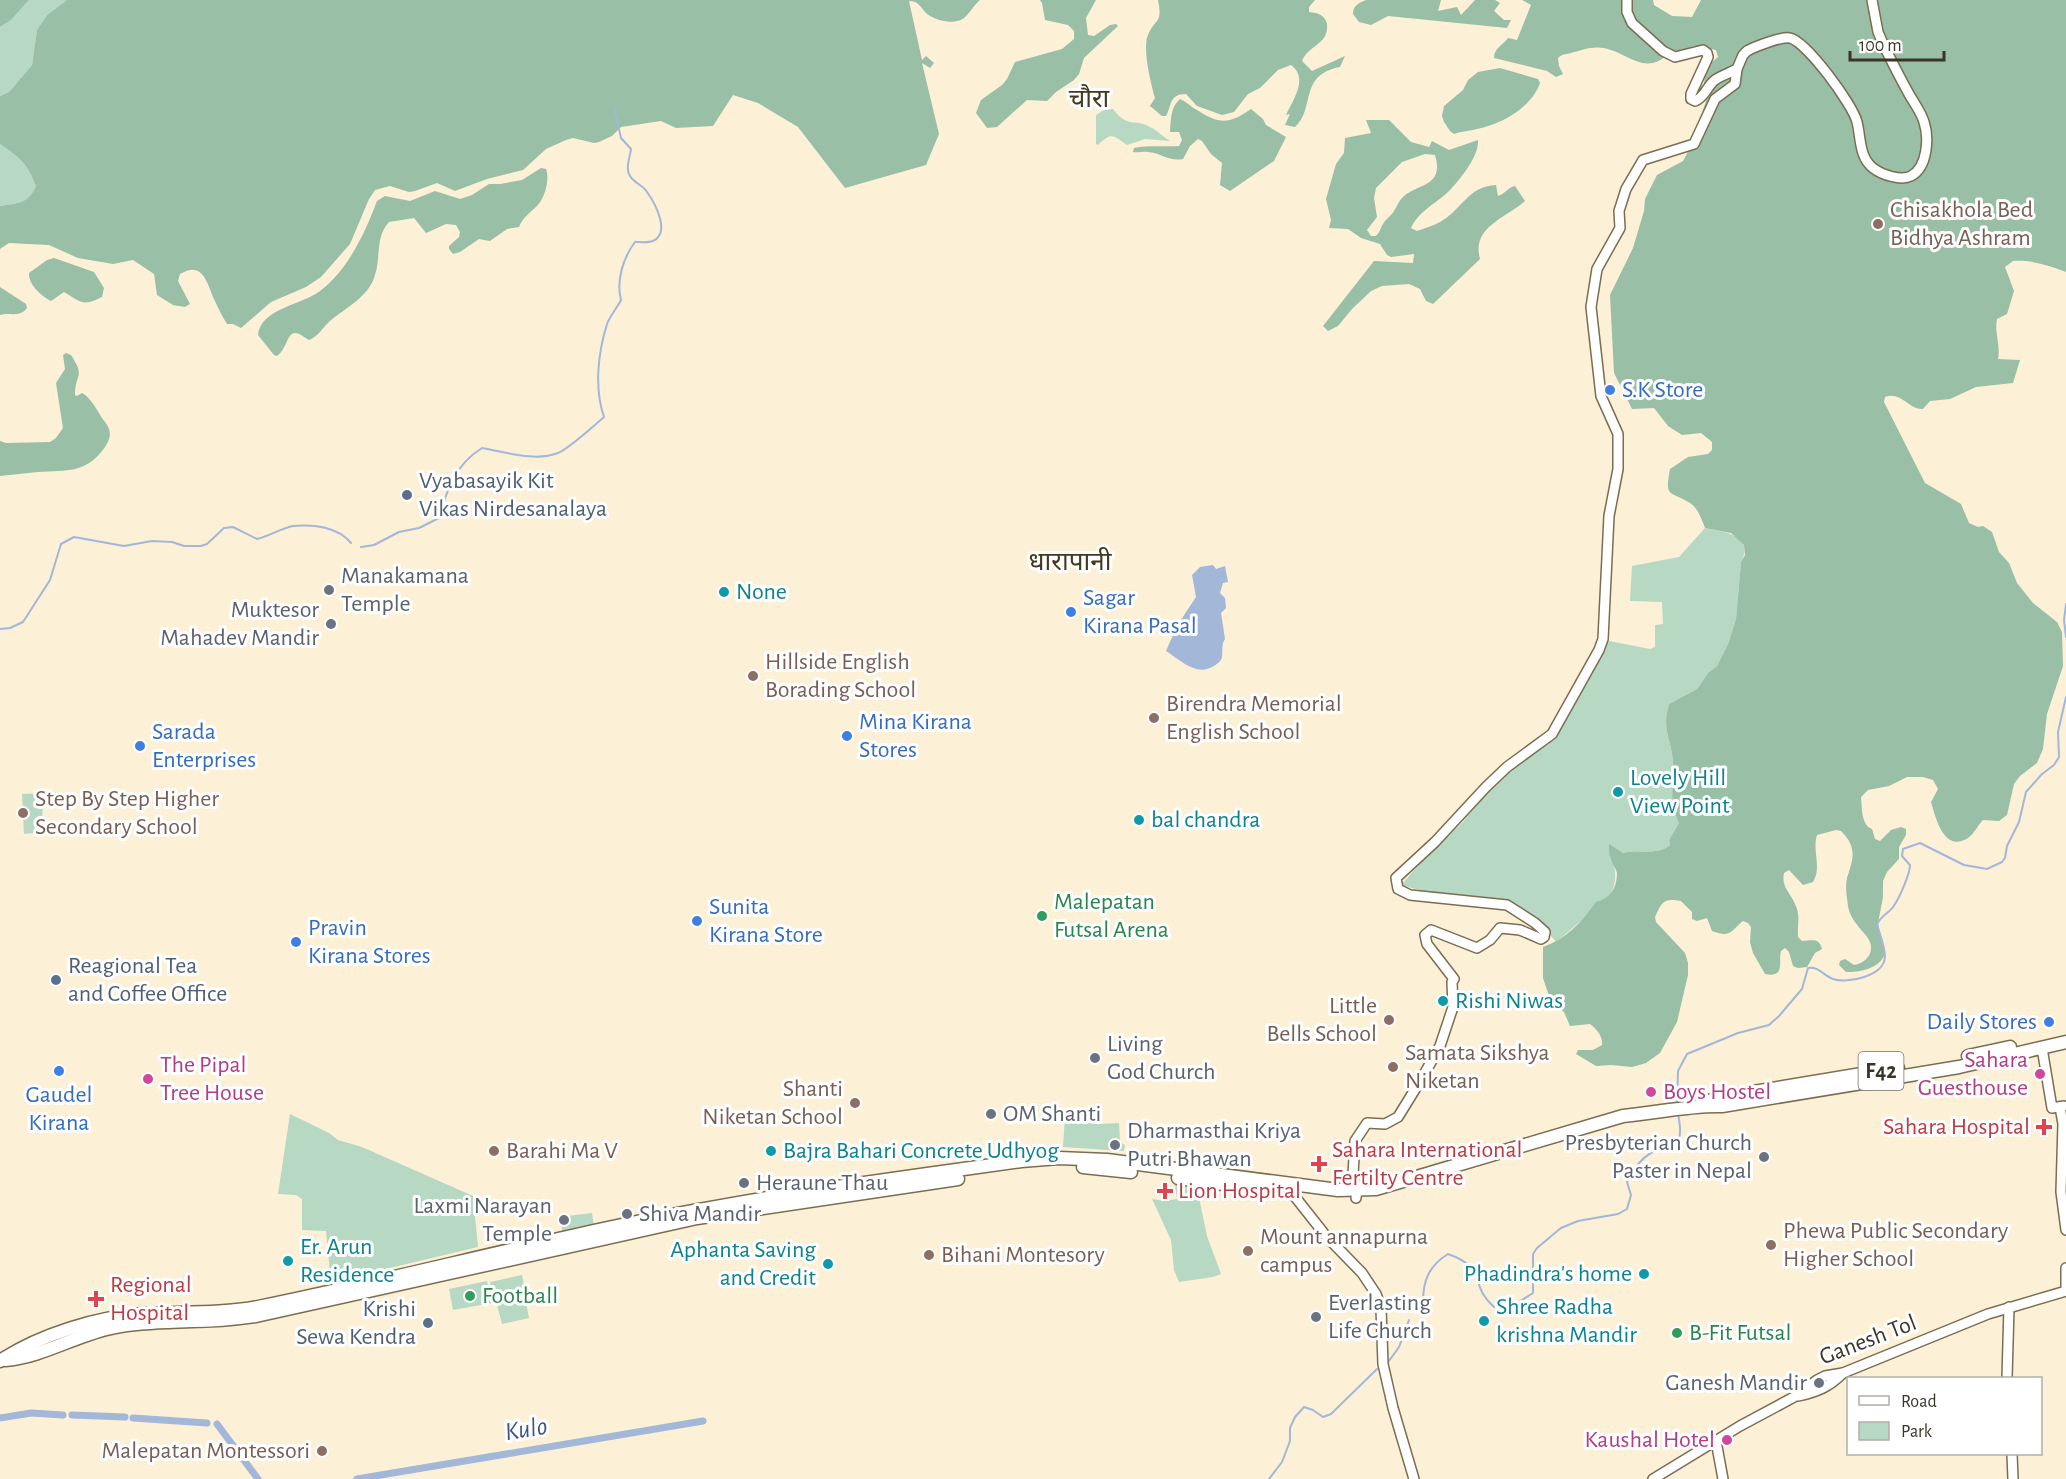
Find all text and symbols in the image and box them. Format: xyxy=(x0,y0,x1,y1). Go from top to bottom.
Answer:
scale bar xyxy=(1850,24,1944,62)
text: 100 m xyxy=(1859,37,1902,55)
district label: चौरा xyxy=(1069,84,1111,112)
place label: Chisakhola Bed Bidhya Ashram xyxy=(1890,198,2033,250)
marker: Chisakhola Bed Bidhya Ashram xyxy=(1871,217,1885,231)
place label: S.K Store xyxy=(1622,378,1703,402)
marker: S.K Store xyxy=(1603,383,1617,397)
place label: Vyabasayik Kit Vikas Nirdesanalaya xyxy=(419,469,607,521)
marker: Vyabasayik Kit Vikas Nirdesanalaya xyxy=(400,488,414,502)
district label: धारापानी xyxy=(1029,547,1113,575)
place label: Manakamana Temple xyxy=(341,564,469,616)
place label: None xyxy=(736,580,787,604)
marker: Manakamana Temple xyxy=(322,583,336,597)
marker: None xyxy=(717,585,731,599)
place label: Sagar Kirana Pasal xyxy=(1083,586,1197,638)
place label: Muktesor Mahadev Mandir xyxy=(160,598,319,650)
marker: Sagar Kirana Pasal xyxy=(1064,605,1078,619)
marker: Muktesor Mahadev Mandir xyxy=(324,617,338,631)
place label: Hillside English Borading School xyxy=(765,650,916,702)
marker: Hillside English Borading School xyxy=(746,669,760,683)
place label: Birendra Memorial English School xyxy=(1166,692,1342,744)
place label: Mina Kirana Stores xyxy=(859,710,972,762)
marker: Birendra Memorial English School xyxy=(1147,711,1161,725)
place label: Sarada Enterprises xyxy=(152,720,256,772)
marker: Mina Kirana Stores xyxy=(840,729,854,743)
marker: Sarada Enterprises xyxy=(133,739,147,753)
place label: Lovely Hill View Point xyxy=(1630,766,1730,818)
marker: Lovely Hill View Point xyxy=(1611,785,1625,799)
place label: Step By Step Higher Secondary School xyxy=(35,787,219,839)
marker: Step By Step Higher Secondary School xyxy=(16,806,30,820)
place label: bal chandra xyxy=(1151,808,1260,832)
marker: bal chandra xyxy=(1132,813,1146,827)
place label: Malepatan Futsal Arena xyxy=(1054,890,1169,942)
place label: Sunita Kirana Store xyxy=(709,895,823,947)
marker: Malepatan Futsal Arena xyxy=(1035,909,1049,923)
marker: Sunita Kirana Store xyxy=(690,914,704,928)
place label: Pravin Kirana Stores xyxy=(308,916,431,968)
marker: Pravin Kirana Stores xyxy=(289,935,303,949)
place label: Reagional Tea and Coffee Office xyxy=(68,954,227,1006)
marker: Reagional Tea and Coffee Office xyxy=(49,973,63,987)
place label: Rishi Niwas xyxy=(1455,989,1563,1013)
place label: Little Bells School xyxy=(1267,994,1377,1046)
marker: Rishi Niwas xyxy=(1436,994,1450,1008)
place label: Daily Stores xyxy=(1927,1010,2037,1034)
marker: Little Bells School xyxy=(1382,1013,1396,1027)
marker: Daily Stores xyxy=(2042,1015,2056,1029)
place label: Living God Church xyxy=(1107,1032,1216,1084)
place label: Samata Sikshya Niketan xyxy=(1405,1041,1550,1093)
place label: Sahara Guesthouse xyxy=(1918,1048,2028,1100)
marker: Living God Church xyxy=(1088,1051,1102,1065)
road number: F42 xyxy=(1858,1052,1904,1090)
place label: The Pipal Tree House xyxy=(160,1053,264,1105)
marker: Samata Sikshya Niketan xyxy=(1386,1060,1400,1074)
marker: Gaudel Kirana xyxy=(52,1064,66,1078)
marker: Sahara Guesthouse xyxy=(2033,1067,2047,1081)
marker: The Pipal Tree House xyxy=(141,1072,155,1086)
place label: Shanti Niketan School xyxy=(702,1077,843,1129)
place label: Boys Hostel xyxy=(1663,1080,1771,1104)
place label: Gaudel Kirana xyxy=(26,1083,92,1135)
marker: Boys Hostel xyxy=(1644,1085,1658,1099)
marker: Shanti Niketan School xyxy=(848,1096,862,1110)
place label: OM Shanti xyxy=(1003,1102,1101,1126)
marker: OM Shanti xyxy=(984,1107,998,1121)
place label: Sahara Hospital xyxy=(1883,1115,2030,1139)
marker: Sahara Hospital xyxy=(2035,1118,2053,1136)
place label: Dharmasthai Kriya Putri Bhawan xyxy=(1127,1119,1301,1171)
place label: Presbyterian Church Paster in Nepal xyxy=(1564,1131,1752,1183)
marker: Dharmasthai Kriya Putri Bhawan xyxy=(1108,1138,1122,1152)
place label: Sahara International Fertilty Centre xyxy=(1332,1138,1522,1190)
place label: Barahi Ma V xyxy=(506,1139,618,1163)
place label: Bajra Bahari Concrete Udhyog xyxy=(783,1139,1059,1163)
marker: Barahi Ma V xyxy=(487,1144,501,1158)
marker: Bajra Bahari Concrete Udhyog xyxy=(764,1144,778,1158)
marker: Presbyterian Church Paster in Nepal xyxy=(1757,1150,1771,1164)
marker: Sahara International Fertilty Centre xyxy=(1310,1155,1328,1173)
place label: Heraune Thau xyxy=(756,1171,888,1195)
marker: Heraune Thau xyxy=(737,1176,751,1190)
place label: Lion Hospital xyxy=(1178,1179,1301,1203)
marker: Lion Hospital xyxy=(1156,1182,1174,1200)
place label: Laxmi Narayan Temple xyxy=(413,1194,552,1246)
place label: Shiva Mandir xyxy=(639,1202,761,1226)
marker: Shiva Mandir xyxy=(620,1207,634,1221)
marker: Laxmi Narayan Temple xyxy=(557,1213,571,1227)
place label: Phewa Public Secondary Higher School xyxy=(1783,1219,2008,1271)
place label: Mount annapurna campus xyxy=(1260,1225,1428,1277)
place label: Er. Arun Residence xyxy=(300,1235,394,1287)
place label: Aphanta Saving and Credit xyxy=(670,1238,816,1290)
marker: Phewa Public Secondary Higher School xyxy=(1764,1238,1778,1252)
place label: Bihani Montesory xyxy=(941,1243,1105,1267)
marker: Mount annapurna campus xyxy=(1241,1244,1255,1258)
marker: Bihani Montesory xyxy=(922,1248,936,1262)
marker: Er. Arun Residence xyxy=(281,1254,295,1268)
marker: Aphanta Saving and Credit xyxy=(821,1257,835,1271)
place label: Phadindra's home xyxy=(1464,1262,1632,1286)
marker: Phadindra's home xyxy=(1637,1267,1651,1281)
place label: Regional Hospital xyxy=(110,1273,192,1325)
place label: Football xyxy=(482,1284,558,1308)
marker: Football xyxy=(463,1289,477,1303)
marker: Regional Hospital xyxy=(87,1290,105,1308)
place label: Everlasting Life Church xyxy=(1328,1291,1432,1343)
place label: Shree Radha krishna Mandir xyxy=(1496,1295,1637,1347)
place label: Krishi Sewa Kendra xyxy=(296,1297,416,1349)
marker: Everlasting Life Church xyxy=(1309,1310,1323,1324)
street label: Ganesh Tol xyxy=(1816,1311,1920,1369)
marker: Shree Radha krishna Mandir xyxy=(1477,1314,1491,1328)
marker: Krishi Sewa Kendra xyxy=(421,1316,435,1330)
place label: B-Fit Futsal xyxy=(1689,1321,1791,1345)
marker: B-Fit Futsal xyxy=(1670,1326,1684,1340)
place label: Ganesh Mandir xyxy=(1665,1371,1807,1395)
marker: Ganesh Mandir xyxy=(1812,1376,1826,1390)
legend xyxy=(1847,1377,2042,1455)
text: Road xyxy=(1901,1393,1937,1411)
water label: Kulo xyxy=(503,1413,549,1445)
text: Park xyxy=(1901,1423,1933,1441)
place label: Kaushal Hotel xyxy=(1584,1428,1715,1452)
marker: Kaushal Hotel xyxy=(1720,1433,1734,1447)
place label: Malepatan Montessori xyxy=(101,1439,310,1463)
marker: Malepatan Montessori xyxy=(315,1444,329,1458)

